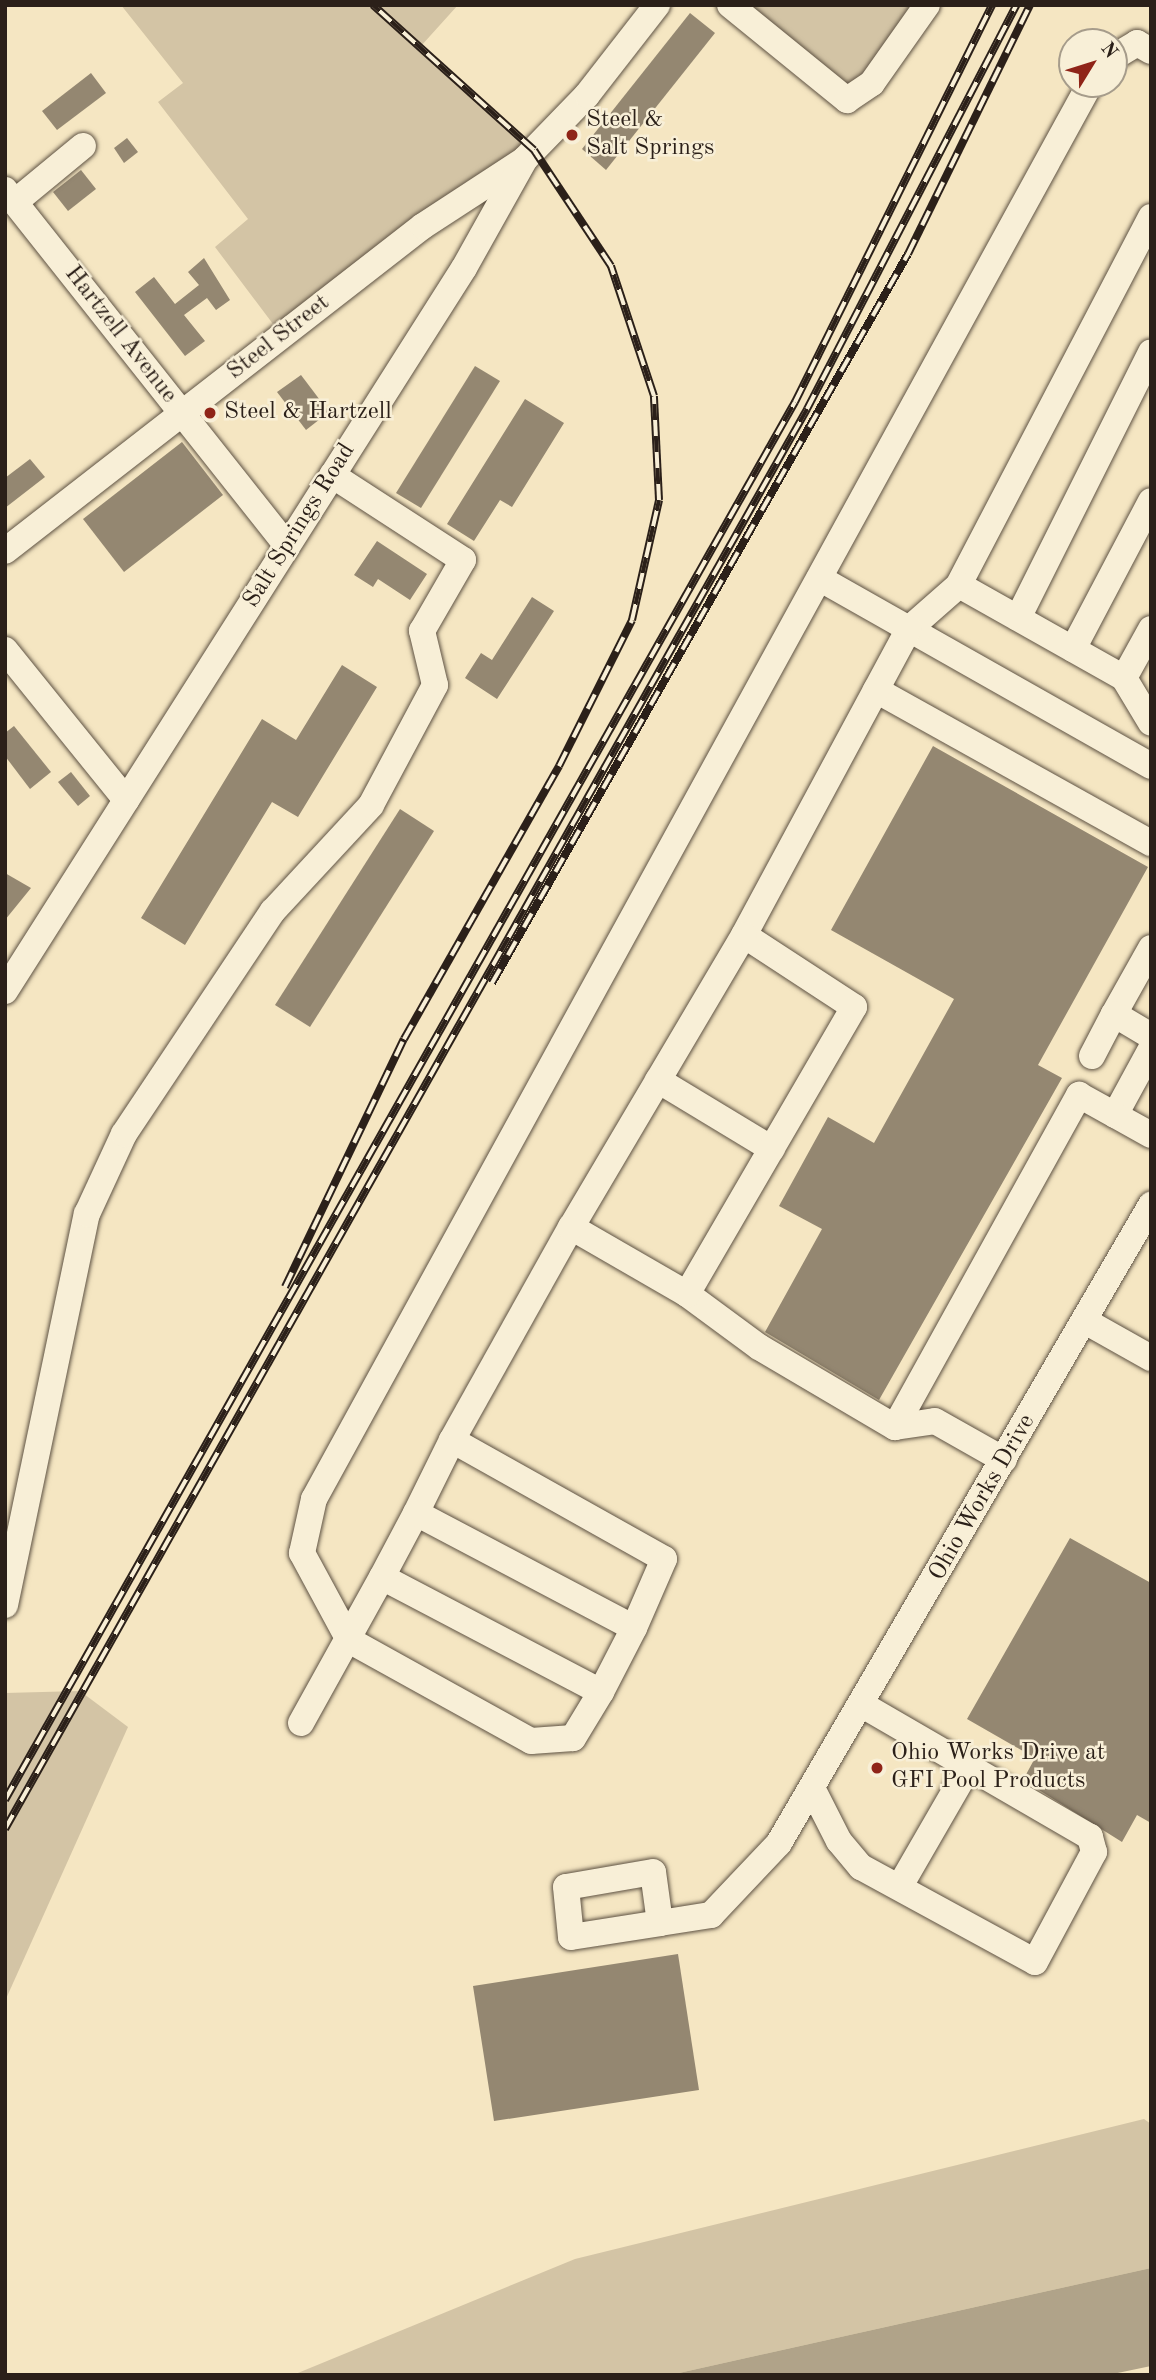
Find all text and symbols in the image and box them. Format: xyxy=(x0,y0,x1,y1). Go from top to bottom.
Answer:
north arrow xyxy=(1058,28,1128,98)
text: N xyxy=(1096,39,1120,63)
place label: Steel & Salt Springs xyxy=(586,107,714,163)
marker: Steel & Salt Springs xyxy=(564,127,580,143)
street label: Hartzell Avenue xyxy=(57,261,183,409)
street label: Steel Street xyxy=(222,289,336,387)
place label: Steel & Hartzell xyxy=(224,399,392,427)
marker: Steel & Hartzell xyxy=(202,405,218,421)
street label: Salt Springs Road xyxy=(238,438,362,614)
street label: Ohio Works Drive xyxy=(924,1410,1042,1586)
place label: Ohio Works Drive at GFI Pool Products xyxy=(891,1740,1105,1796)
marker: Ohio Works Drive at GFI Pool Products xyxy=(869,1760,885,1776)

